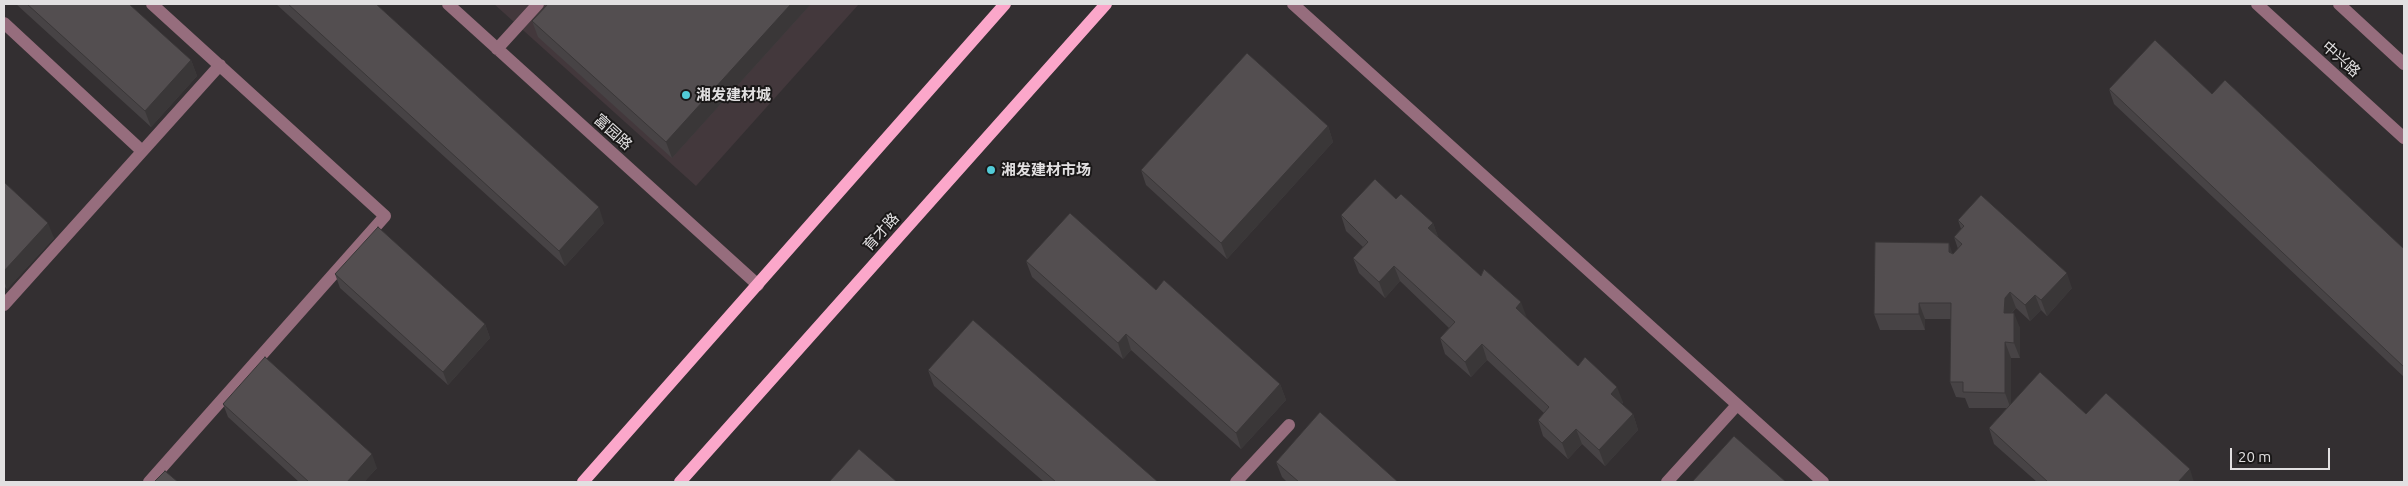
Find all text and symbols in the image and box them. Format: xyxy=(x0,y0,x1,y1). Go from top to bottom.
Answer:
street label: 中兴路 xyxy=(2318,37,2364,81)
place label: 湘发建材城 xyxy=(696,86,771,104)
marker: 湘发建材城 xyxy=(680,89,692,101)
street label: 富园路 xyxy=(590,110,636,154)
place label: 湘发建材市场 xyxy=(1001,161,1091,179)
marker: 湘发建材市场 xyxy=(985,164,997,176)
street label: 育才路 xyxy=(859,209,903,255)
scale bar xyxy=(2233,438,2333,470)
text: 20 m xyxy=(2238,448,2271,465)

